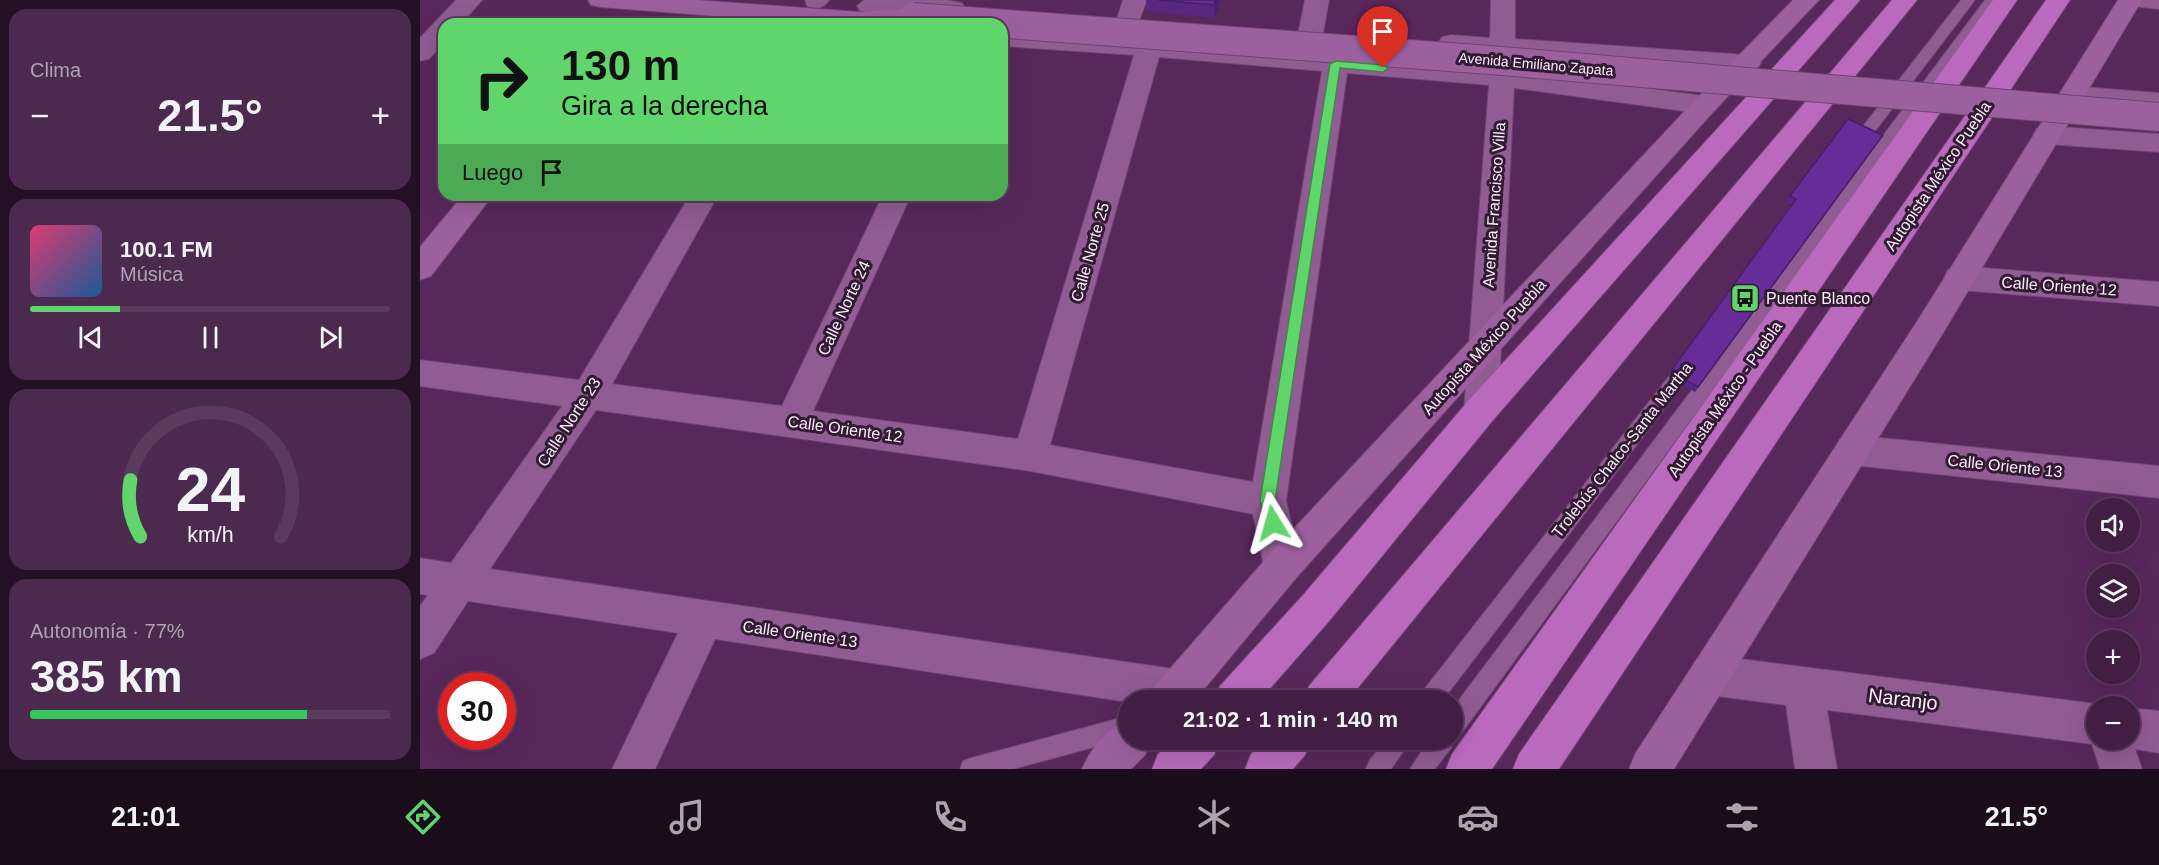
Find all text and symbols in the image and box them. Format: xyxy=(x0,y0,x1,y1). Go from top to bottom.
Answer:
pin xyxy=(1357,6,1408,68)
icon: arrive xyxy=(1366,15,1399,48)
icon: right xyxy=(462,42,540,120)
text: 130 m xyxy=(561,42,680,89)
street label: Avenida Emiliano Zapata xyxy=(1458,49,1614,79)
text: Clima xyxy=(30,59,81,81)
text: 21.5° xyxy=(157,90,263,141)
text: Gira a la derecha xyxy=(561,91,768,121)
text: − xyxy=(30,97,49,134)
text: + xyxy=(371,97,390,134)
street label: Autopista México Puebla xyxy=(1882,98,1994,254)
street label: Avenida Francisco Villa xyxy=(1480,122,1508,288)
icon: arrive xyxy=(535,156,568,189)
text: Luego xyxy=(462,160,523,185)
street label: Calle Norte 25 xyxy=(1068,200,1112,304)
text: 100.1 FM xyxy=(120,237,213,262)
street label: Calle Norte 24 xyxy=(815,258,873,358)
text: Música xyxy=(120,263,183,285)
street label: Calle Oriente 12 xyxy=(2001,273,2117,299)
street label: Autopista México Puebla xyxy=(1419,276,1549,418)
bus stop icon: Puente Blanco xyxy=(1729,282,1761,314)
place label: Puente Blanco xyxy=(1766,290,1870,307)
street label: Autopista México - Puebla xyxy=(1665,318,1785,480)
icon: previous xyxy=(74,321,107,354)
icon: pause xyxy=(194,321,227,354)
icon: next xyxy=(314,321,347,354)
street label: Trolebús Chalco-Santa Martha xyxy=(1548,359,1696,541)
street label: Calle Norte 23 xyxy=(534,374,604,470)
street label: Calle Oriente 12 xyxy=(787,413,904,445)
street label: Calle Oriente 13 xyxy=(1947,452,2063,481)
text: 24 xyxy=(175,455,245,524)
position arrow xyxy=(1241,491,1305,555)
map controls xyxy=(2086,498,2140,750)
button: sound xyxy=(2086,498,2140,552)
text: km/h xyxy=(187,523,233,547)
button: layers xyxy=(2086,564,2140,618)
street label: Calle Oriente 13 xyxy=(742,618,859,650)
text: Autonomía · 77% xyxy=(30,620,185,642)
button: + xyxy=(2086,630,2140,684)
text: 385 km xyxy=(30,651,183,702)
speed limit sign: 30 xyxy=(438,672,516,750)
street label: Naranjo xyxy=(1867,684,1939,714)
button: − xyxy=(2086,696,2140,750)
text: 21:02 · 1 min · 140 m xyxy=(1183,707,1398,732)
icon: directions xyxy=(402,796,444,838)
icon: music xyxy=(666,796,708,838)
icon: phone xyxy=(929,796,971,838)
icon: climate xyxy=(1193,796,1235,838)
icon: car xyxy=(1457,796,1499,838)
icon: filters xyxy=(1721,796,1763,838)
text: 21:01 xyxy=(111,802,180,832)
text: 21.5° xyxy=(1985,802,2048,832)

